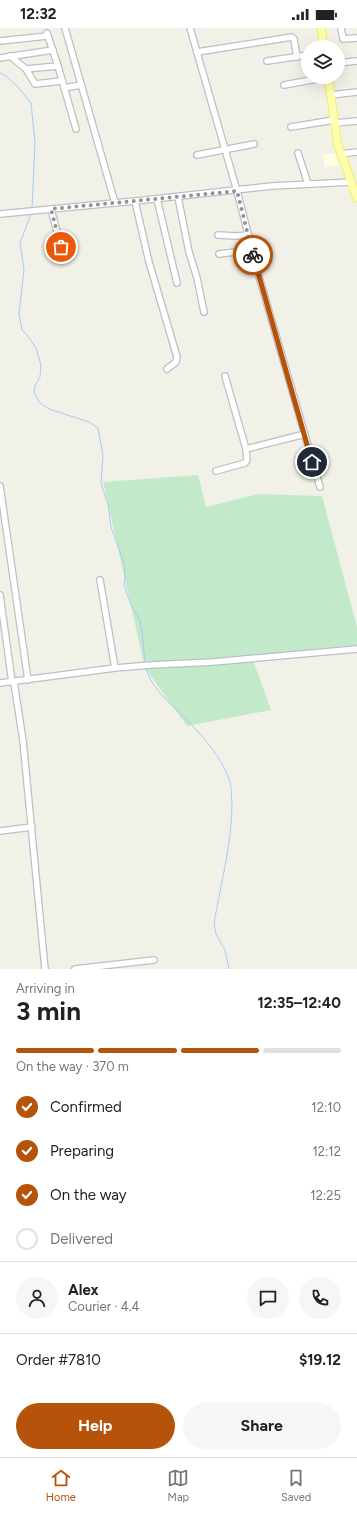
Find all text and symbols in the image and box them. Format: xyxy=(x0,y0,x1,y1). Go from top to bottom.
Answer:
text: 12:32 xyxy=(20,5,57,23)
map controls xyxy=(301,40,345,84)
button: layers xyxy=(301,40,345,84)
pin xyxy=(44,230,78,264)
courier xyxy=(233,235,273,275)
icon: bag xyxy=(50,236,72,258)
icon: bike xyxy=(242,244,264,266)
pin xyxy=(295,445,329,479)
icon: home xyxy=(301,451,323,473)
text: Arriving in xyxy=(16,981,75,996)
text: 12:35–12:40 xyxy=(257,994,341,1012)
text: 3 min xyxy=(16,995,81,1027)
text: On the way · 370 m xyxy=(16,1059,129,1074)
icon: check xyxy=(16,1096,38,1118)
text: Confirmed xyxy=(50,1098,122,1116)
text: 12:10 xyxy=(311,1100,341,1115)
icon: check xyxy=(16,1140,38,1162)
text: Preparing xyxy=(50,1142,114,1160)
text: 12:12 xyxy=(312,1144,341,1159)
icon: check xyxy=(16,1184,38,1206)
text: On the way xyxy=(50,1186,127,1204)
text: 12:25 xyxy=(310,1188,341,1203)
text: Delivered xyxy=(50,1230,113,1248)
button: person xyxy=(16,1277,58,1319)
button: chat xyxy=(247,1277,289,1319)
button: phone xyxy=(299,1277,341,1319)
text: Alex xyxy=(68,1281,98,1299)
text: Courier · 4.4 xyxy=(68,1299,140,1314)
text: Order #7810 xyxy=(16,1351,101,1369)
text: $19.12 xyxy=(299,1351,341,1369)
button: Help xyxy=(16,1403,175,1449)
button: Share xyxy=(183,1403,341,1449)
tab: Home xyxy=(46,1467,76,1504)
tab: Map xyxy=(167,1467,189,1504)
tab: Saved xyxy=(281,1467,311,1504)

